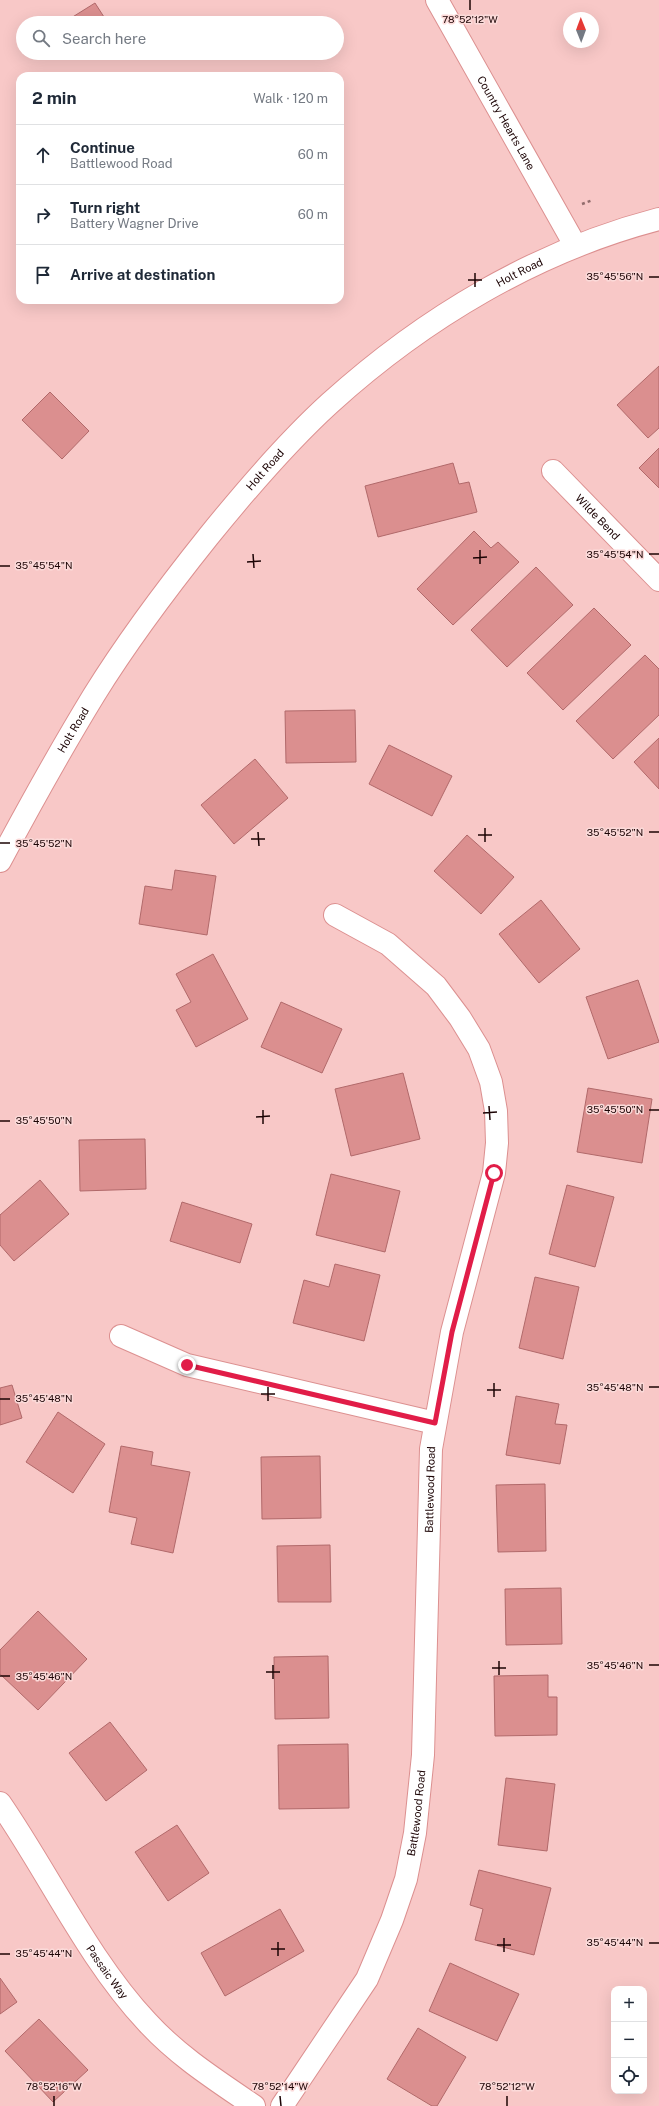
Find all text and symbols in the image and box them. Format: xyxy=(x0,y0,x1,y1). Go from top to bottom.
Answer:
north arrow xyxy=(563,12,599,48)
text: 78°52'12"W xyxy=(442,13,498,25)
search box xyxy=(16,16,344,60)
icon: search xyxy=(30,27,52,49)
text: Search here xyxy=(62,30,146,47)
street label: Country Hearts Lane xyxy=(475,74,537,172)
text: 2 min xyxy=(32,88,77,108)
text: Walk · 120 m xyxy=(253,91,328,106)
text: Continue xyxy=(70,139,135,156)
icon: ahead xyxy=(32,144,54,166)
text: 60 m xyxy=(298,147,328,162)
text: Battlewood Road xyxy=(70,156,172,171)
text: Turn right xyxy=(70,199,140,216)
icon: right xyxy=(32,204,54,226)
text: 60 m xyxy=(298,207,328,222)
text: Battery Wagner Drive xyxy=(70,216,199,231)
street label: Holt Road xyxy=(494,256,545,289)
icon: arrive xyxy=(32,264,54,286)
text: Arrive at destination xyxy=(70,266,215,283)
text: 35°45'56"N xyxy=(587,270,643,282)
street label: Holt Road xyxy=(244,447,286,492)
street label: Wilde Bend xyxy=(573,492,622,542)
text: 35°45'54"N xyxy=(587,548,643,560)
text: 35°45'54"N xyxy=(16,559,72,571)
street label: Holt Road xyxy=(55,705,91,755)
text: 35°45'52"N xyxy=(587,826,643,838)
text: 35°45'52"N xyxy=(16,837,72,849)
text: 35°45'50"N xyxy=(587,1103,643,1115)
text: 35°45'50"N xyxy=(16,1114,72,1126)
route start xyxy=(485,1164,503,1182)
route end xyxy=(178,1356,196,1374)
text: 35°45'48"N xyxy=(587,1381,643,1393)
text: 35°45'48"N xyxy=(16,1392,72,1404)
street label: Battlewood Road xyxy=(423,1446,437,1533)
text: 35°45'46"N xyxy=(587,1659,643,1671)
text: 35°45'46"N xyxy=(16,1670,72,1682)
street label: Battlewood Road xyxy=(405,1769,427,1857)
text: 35°45'44"N xyxy=(587,1936,643,1948)
street label: Passaic Way xyxy=(84,1943,130,2001)
text: 35°45'44"N xyxy=(16,1947,72,1959)
map controls xyxy=(611,1986,647,2094)
button: + xyxy=(611,1986,647,2022)
button: − xyxy=(611,2022,647,2058)
button: locate xyxy=(611,2058,647,2094)
text: 78°52'16"W xyxy=(26,2080,82,2092)
text: 78°52'14"W xyxy=(252,2080,308,2092)
text: 78°52'12"W xyxy=(479,2080,535,2092)

